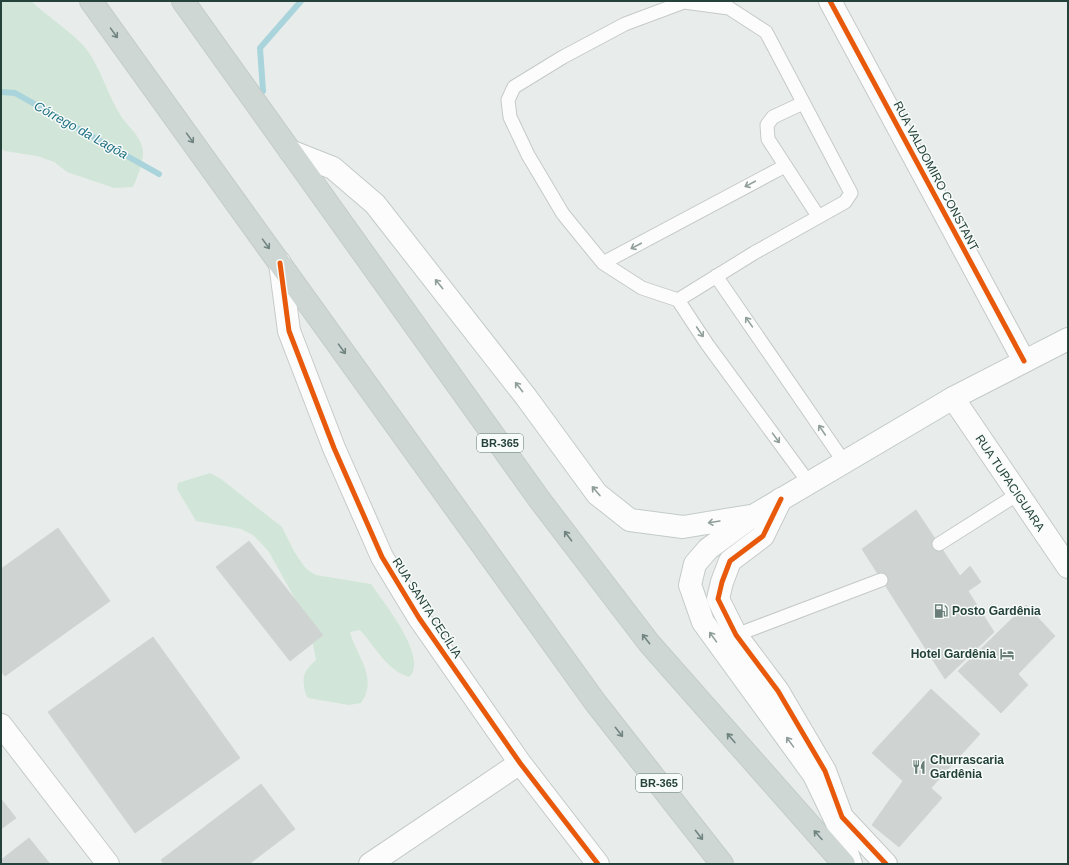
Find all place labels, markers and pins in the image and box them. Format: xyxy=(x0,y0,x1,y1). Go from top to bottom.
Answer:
fuel station icon: Posto Gardênia xyxy=(933,603,949,619)
place label: Posto Gardênia xyxy=(952,604,1041,618)
hotel icon: Hotel Gardênia xyxy=(999,646,1015,662)
place label: Hotel Gardênia xyxy=(911,647,996,661)
place label: Churrascaria Gardênia xyxy=(930,753,1004,781)
restaurant icon: Churrascaria Gardênia xyxy=(911,759,927,775)

